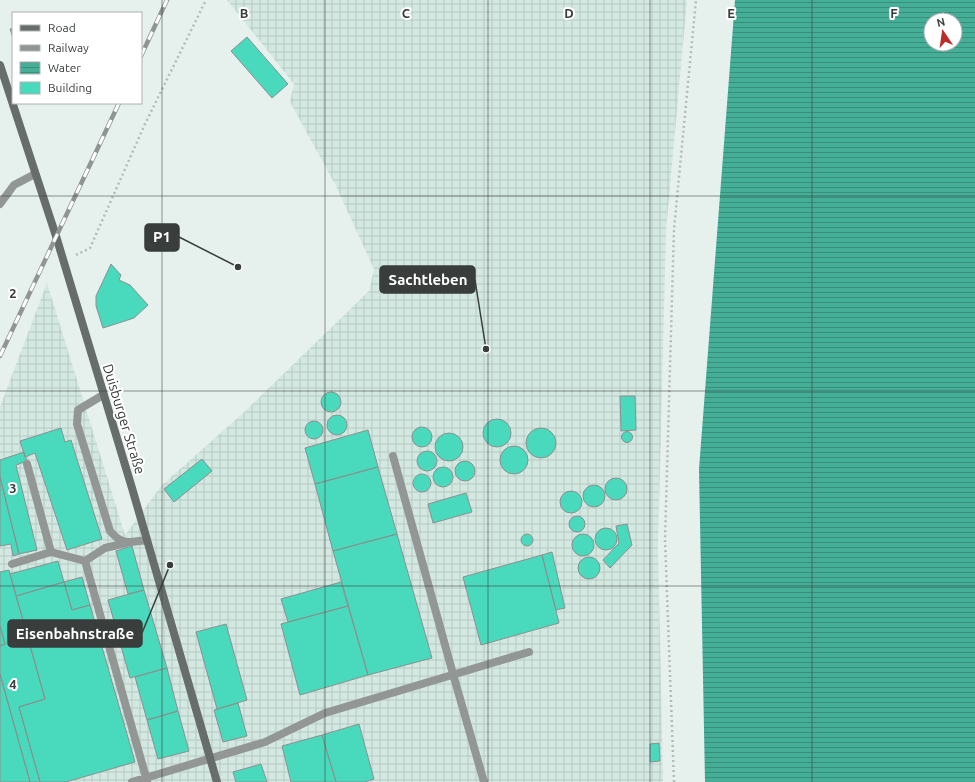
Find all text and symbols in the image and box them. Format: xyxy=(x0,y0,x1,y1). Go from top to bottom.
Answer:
text: B xyxy=(240,6,249,20)
text: C xyxy=(402,6,411,20)
text: D xyxy=(564,6,574,20)
text: E xyxy=(727,6,735,20)
text: F xyxy=(890,6,898,20)
legend xyxy=(12,12,142,104)
north arrow xyxy=(923,12,963,52)
text: N xyxy=(935,15,946,29)
text: Road xyxy=(48,21,76,34)
text: Railway xyxy=(48,41,89,54)
text: Water xyxy=(48,61,81,74)
text: Building xyxy=(48,81,92,94)
callout: P1 xyxy=(145,224,179,251)
text: P1 xyxy=(153,228,171,245)
callout: Sachtleben xyxy=(380,266,475,293)
text: Sachtleben xyxy=(389,271,468,288)
text: 2 xyxy=(9,286,17,300)
street label: Duisburger Straße xyxy=(100,362,148,476)
text: 3 xyxy=(9,481,17,495)
callout: Eisenbahnstraße xyxy=(8,620,142,647)
text: Eisenbahnstraße xyxy=(16,625,134,642)
text: 4 xyxy=(9,677,17,691)

